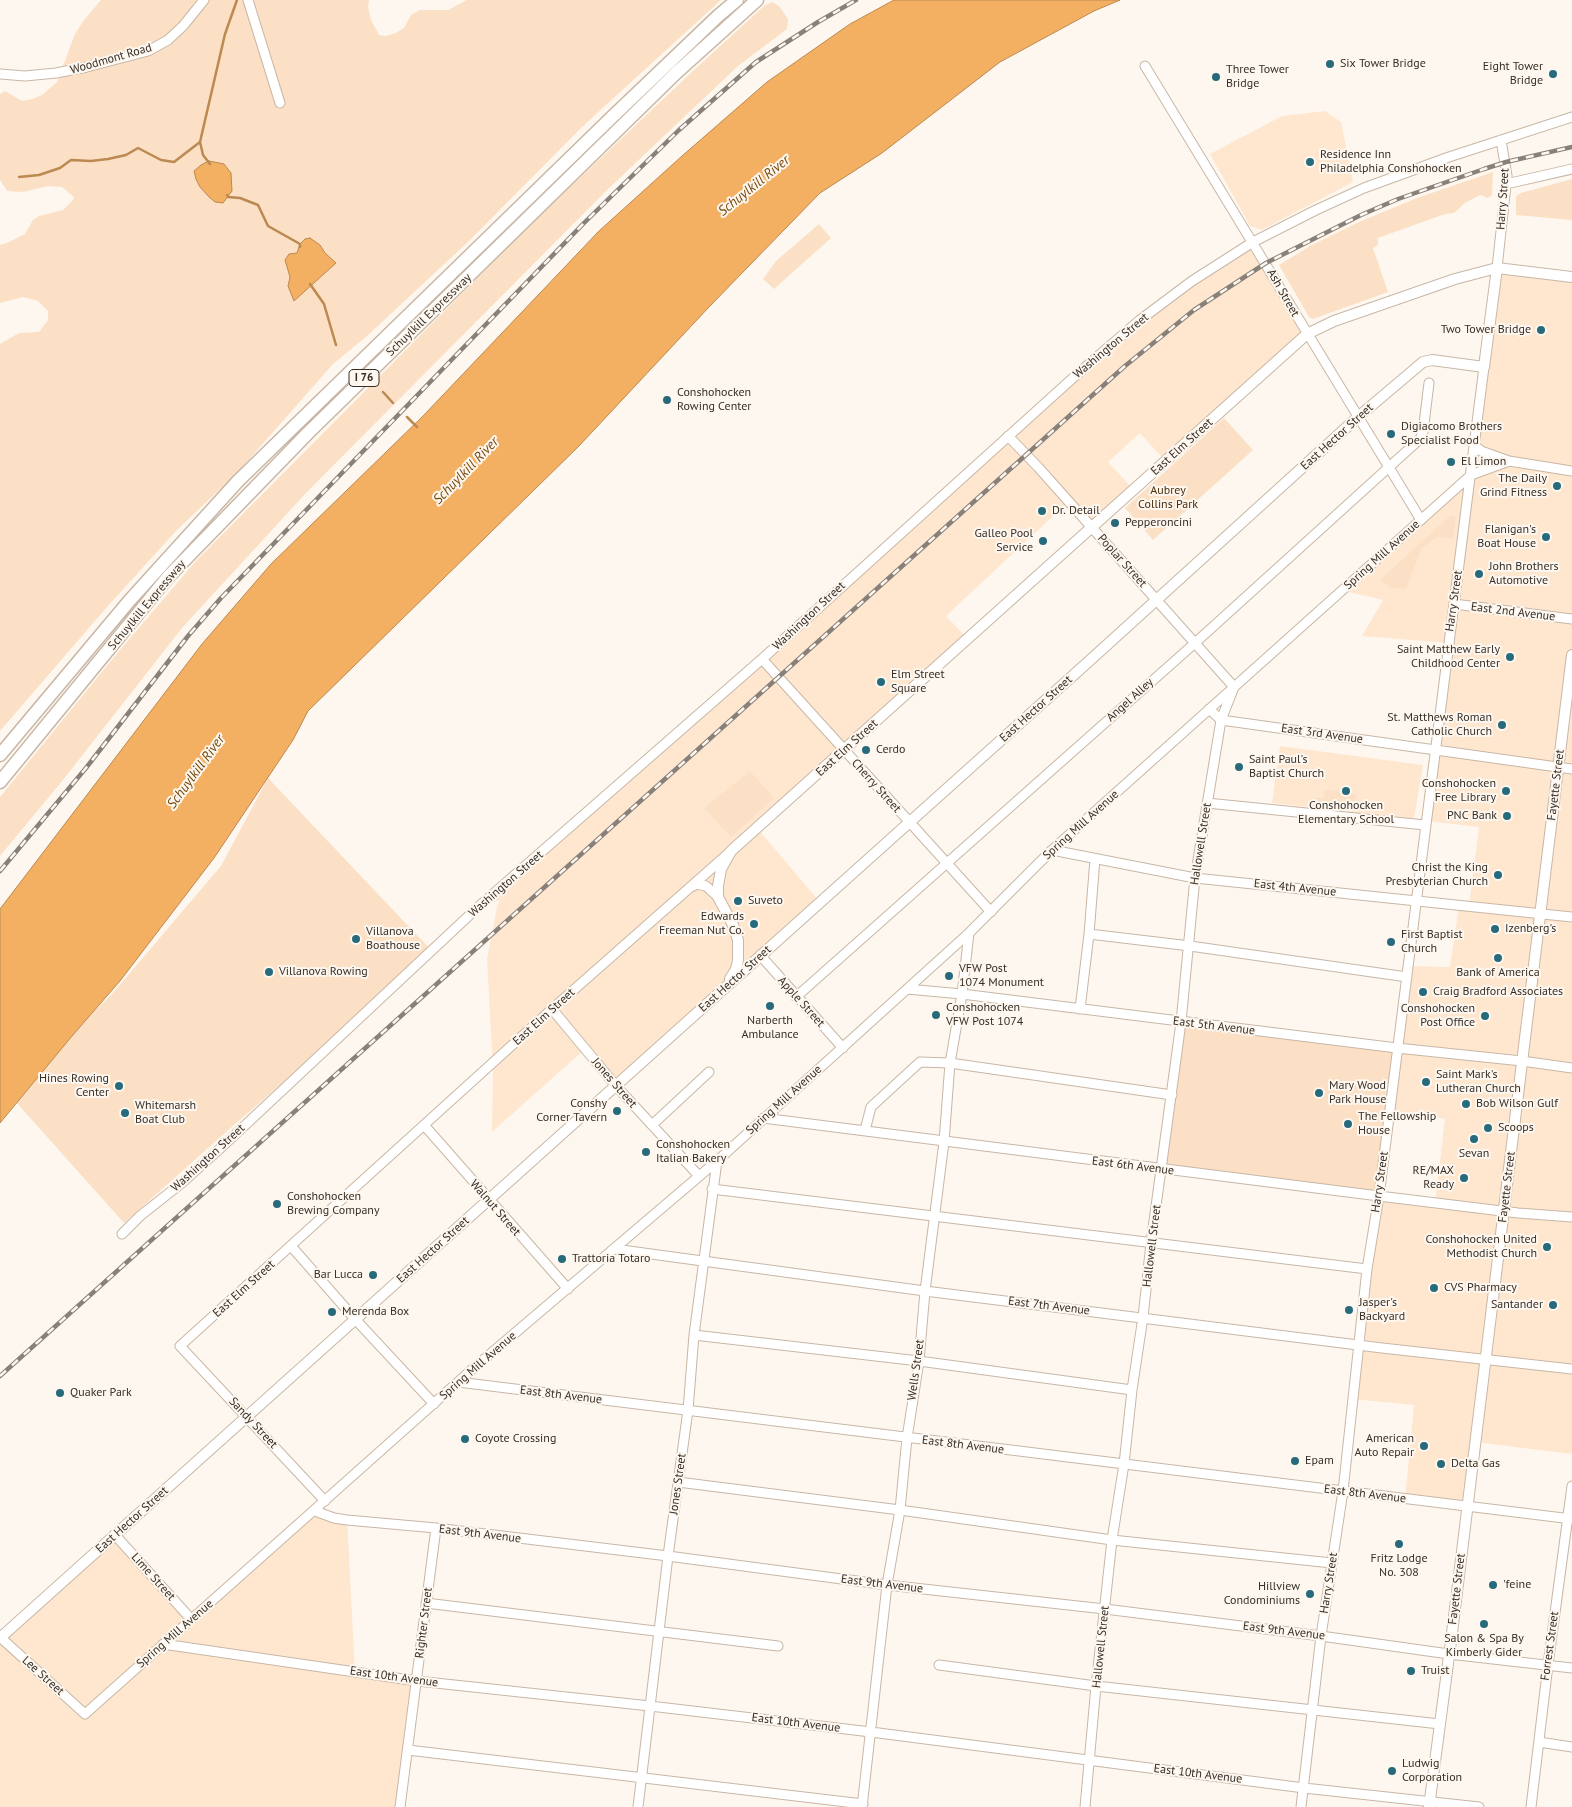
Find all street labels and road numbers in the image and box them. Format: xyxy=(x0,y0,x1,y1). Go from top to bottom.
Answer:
street label: Woodmont Road xyxy=(69,40,153,78)
street label: Harry Street xyxy=(1494,168,1512,230)
street label: Ash Street xyxy=(1264,267,1302,319)
street label: Schuylkill Expressway xyxy=(383,271,475,359)
street label: Washington Street xyxy=(1070,310,1152,382)
road number: I 76 xyxy=(349,369,379,386)
street label: East Hector Street xyxy=(1298,401,1376,473)
street label: East Elm Street xyxy=(1148,415,1216,479)
street label: Spring Mill Avenue xyxy=(1341,517,1423,593)
street label: Poplar Street xyxy=(1094,531,1150,591)
street label: Schuylkill Expressway xyxy=(105,557,189,653)
street label: Harry Street xyxy=(1443,569,1465,633)
street label: Washington Street xyxy=(770,579,848,653)
street label: East 2nd Avenue xyxy=(1470,600,1556,624)
street label: East Hector Street xyxy=(997,673,1075,745)
street label: Angel Alley xyxy=(1104,675,1156,725)
street label: East Elm Street xyxy=(813,716,881,780)
street label: East 3rd Avenue xyxy=(1280,721,1364,747)
street label: Fayette Street xyxy=(1544,749,1568,821)
street label: Cherry Street xyxy=(848,756,904,816)
street label: Spring Mill Avenue xyxy=(1040,787,1122,863)
street label: Hallowell Street xyxy=(1187,802,1215,886)
street label: Washington Street xyxy=(466,848,546,920)
street label: East 4th Avenue xyxy=(1253,877,1337,899)
street label: East Hector Street xyxy=(696,943,774,1015)
street label: Apple Street xyxy=(774,974,828,1030)
street label: East Elm Street xyxy=(510,985,578,1049)
street label: East 5th Avenue xyxy=(1172,1014,1256,1038)
street label: Jones Street xyxy=(588,1055,640,1111)
street label: Spring Mill Avenue xyxy=(743,1062,825,1138)
street label: Washington Street xyxy=(168,1121,248,1195)
street label: Harry Street xyxy=(1369,1150,1391,1214)
street label: Fayette Street xyxy=(1495,1151,1519,1223)
street label: East 6th Avenue xyxy=(1091,1154,1175,1178)
street label: Walnut Street xyxy=(467,1177,523,1239)
street label: Hallowell Street xyxy=(1140,1204,1164,1288)
street label: East Hector Street xyxy=(394,1214,472,1286)
street label: East Elm Street xyxy=(210,1257,278,1321)
street label: East 7th Avenue xyxy=(1007,1294,1091,1318)
street label: Spring Mill Avenue xyxy=(437,1329,519,1403)
street label: Wells Street xyxy=(905,1339,927,1401)
street label: East 8th Avenue xyxy=(519,1383,603,1407)
street label: Sandy Street xyxy=(226,1394,280,1452)
street label: East 8th Avenue xyxy=(921,1433,1005,1457)
street label: Jones Street xyxy=(667,1453,689,1515)
street label: East 8th Avenue xyxy=(1323,1482,1407,1506)
street label: East Hector Street xyxy=(93,1484,171,1556)
street label: East 9th Avenue xyxy=(438,1522,522,1546)
street label: Lime Street xyxy=(128,1550,178,1604)
street label: Harry Street xyxy=(1317,1551,1341,1615)
street label: Fayette Street xyxy=(1445,1553,1469,1625)
street label: East 9th Avenue xyxy=(840,1572,924,1596)
street label: Righter Street xyxy=(413,1587,435,1659)
street label: Spring Mill Avenue xyxy=(134,1597,216,1671)
street label: Hallowell Street xyxy=(1090,1605,1112,1689)
street label: Forrest Street xyxy=(1538,1610,1562,1682)
street label: East 9th Avenue xyxy=(1242,1619,1326,1643)
street label: Lee Street xyxy=(19,1653,67,1699)
street label: East 10th Avenue xyxy=(349,1664,439,1690)
street label: East 10th Avenue xyxy=(751,1710,841,1736)
street label: East 10th Avenue xyxy=(1153,1761,1243,1787)

